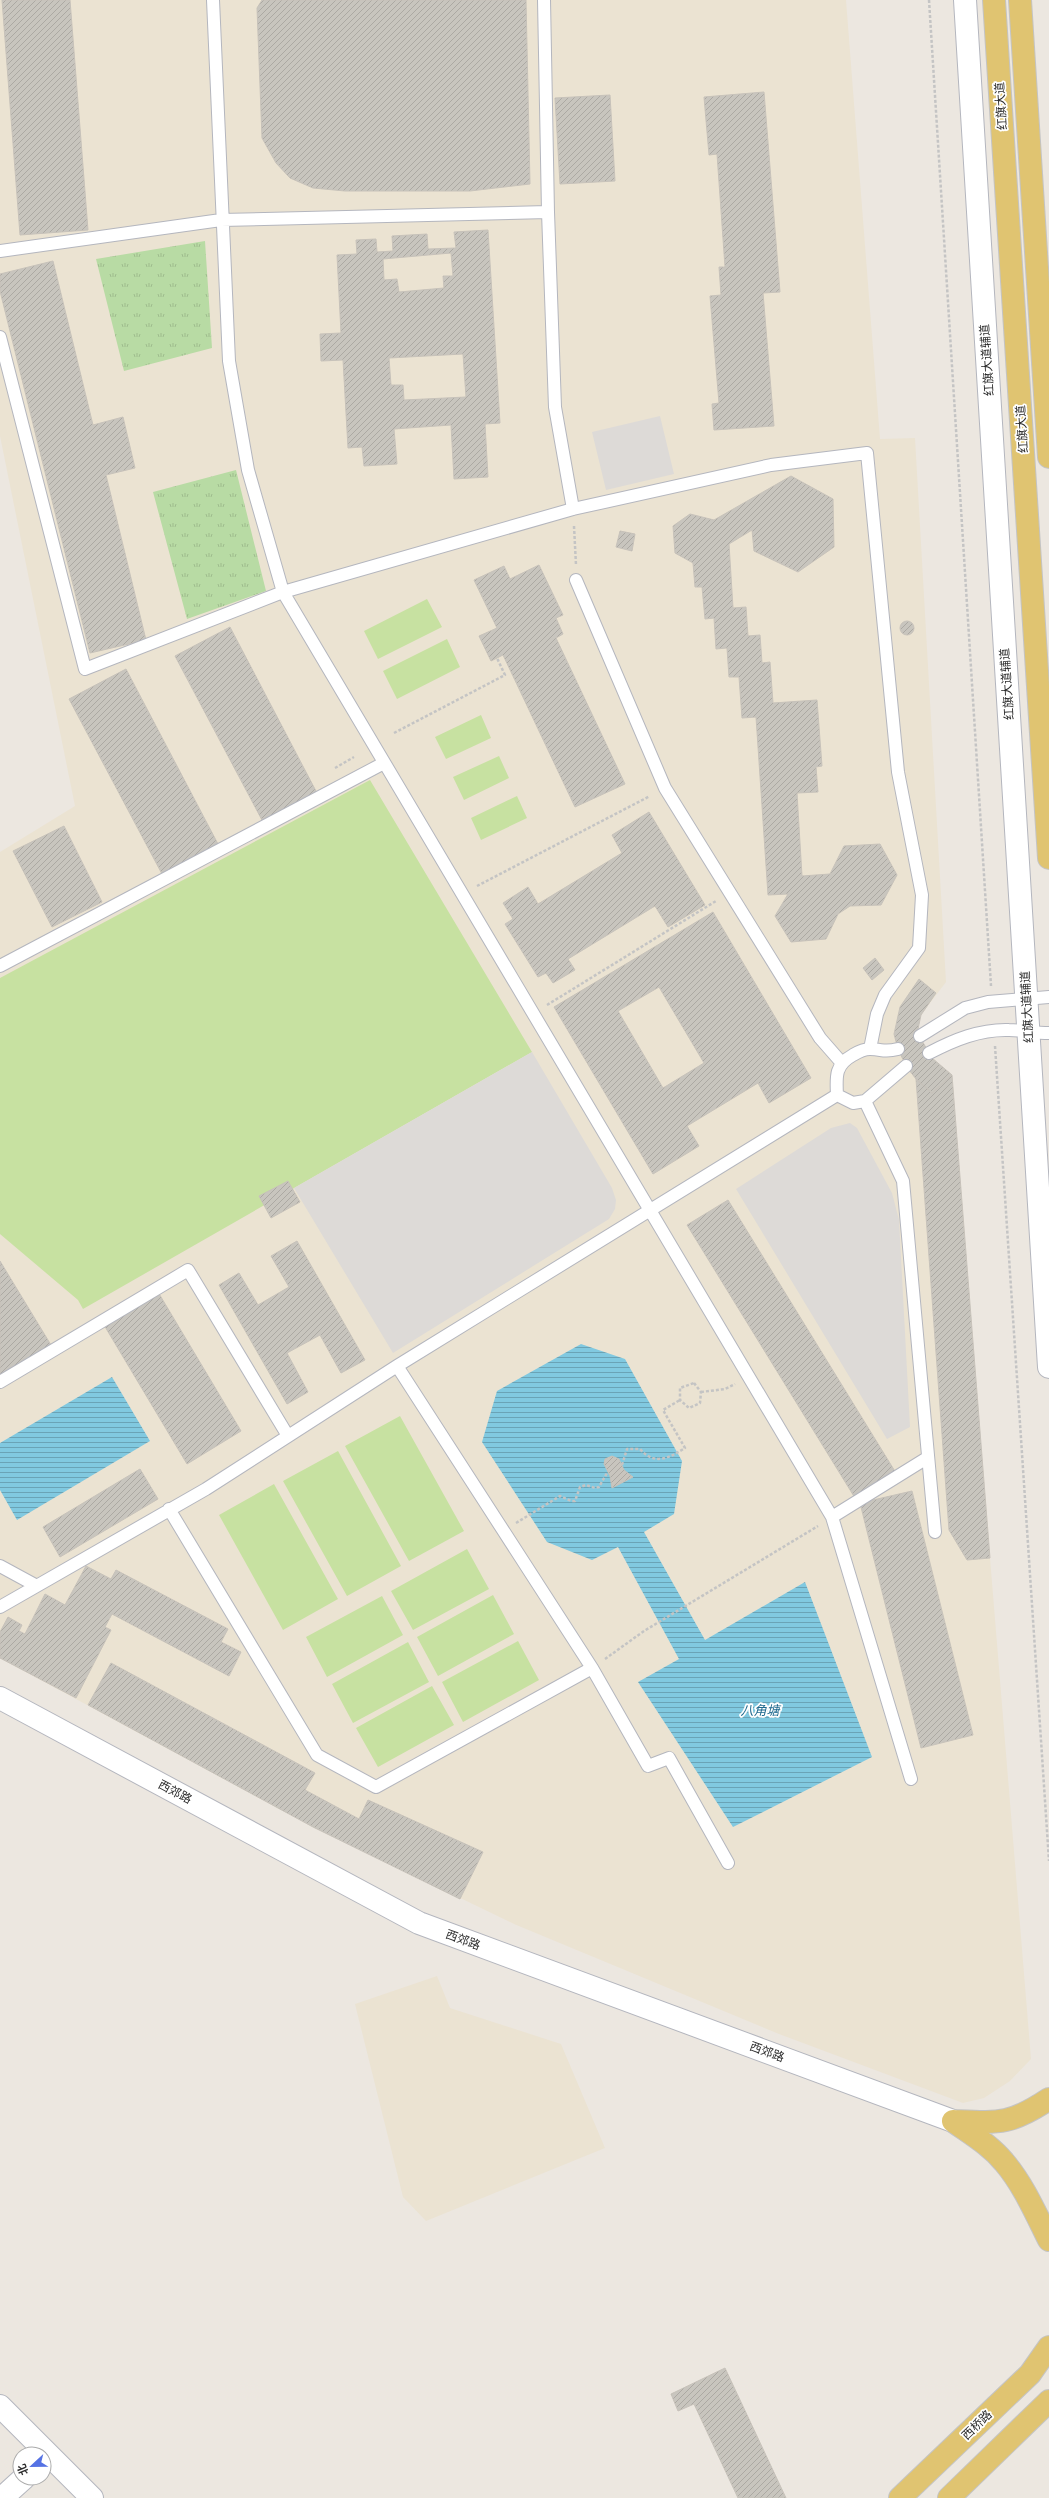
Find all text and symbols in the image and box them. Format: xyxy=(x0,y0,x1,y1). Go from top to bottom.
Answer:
street label: 红旗大道 xyxy=(991,81,1012,131)
street label: 红旗大道辅道 xyxy=(977,323,998,396)
street label: 红旗大道 xyxy=(1012,404,1033,454)
street label: 红旗大道辅道 xyxy=(997,647,1018,720)
street label: 红旗大道辅道 xyxy=(1017,971,1038,1043)
water label: 八角塘 xyxy=(740,1702,781,1720)
street label: 西郊路 xyxy=(155,1776,195,1808)
street label: 西郊路 xyxy=(443,1926,483,1955)
street label: 西郊路 xyxy=(747,2038,787,2067)
street label: 西桥路 xyxy=(958,2407,996,2444)
north arrow xyxy=(12,2446,52,2486)
text: 北 xyxy=(14,2462,32,2477)

